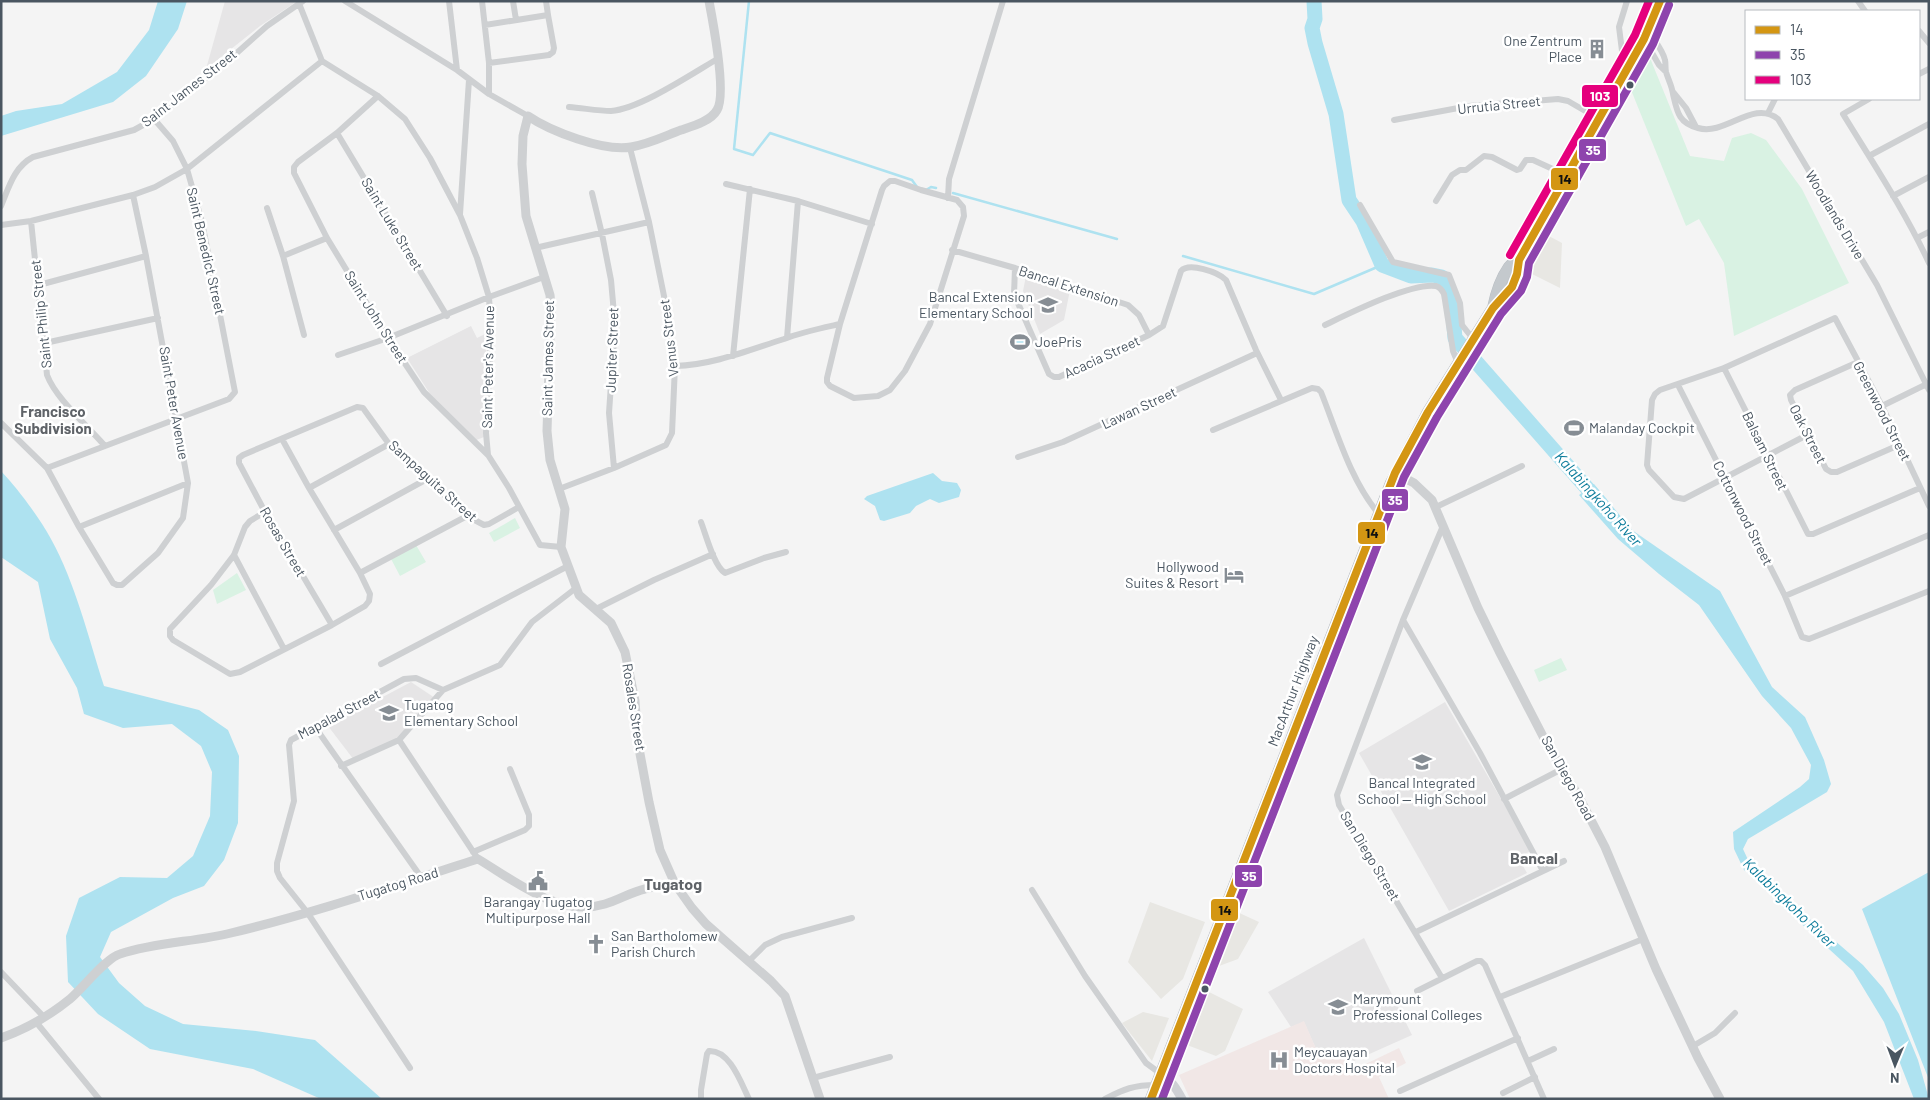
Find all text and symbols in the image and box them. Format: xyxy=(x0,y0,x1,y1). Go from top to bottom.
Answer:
legend xyxy=(1745,10,1920,100)
text: 14 xyxy=(1790,20,1804,38)
place label: One Zentrum Place xyxy=(1504,32,1582,65)
building icon: One Zentrum Place xyxy=(1586,38,1608,60)
street label: Saint James Street xyxy=(138,45,240,130)
text: 35 xyxy=(1790,45,1805,63)
text: 103 xyxy=(1790,70,1811,88)
unlabelled marker xyxy=(1625,80,1635,90)
line badge: 103 xyxy=(1581,84,1619,108)
text: 103 xyxy=(1590,87,1610,104)
street label: Urrutia Street xyxy=(1456,92,1541,117)
line badge: 35 xyxy=(1578,138,1607,162)
text: 35 xyxy=(1585,141,1601,158)
line badge: 14 xyxy=(1550,167,1579,191)
street label: Woodlands Drive xyxy=(1802,167,1869,262)
text: 14 xyxy=(1558,170,1572,187)
street label: Saint Luke Street xyxy=(358,174,427,273)
street label: Saint Benedict Street xyxy=(184,186,229,316)
street label: Saint Philip Street xyxy=(26,259,55,369)
street label: Bancal Extension xyxy=(1017,261,1121,310)
street label: Saint John Street xyxy=(341,267,412,366)
place label: Bancal Extension Elementary School xyxy=(919,288,1033,321)
school or university icon: Bancal Extension Elementary School xyxy=(1037,294,1059,316)
street label: Venus Street xyxy=(655,298,682,378)
street label: Saint James Street xyxy=(538,300,557,416)
street label: Saint Peter's Avenue xyxy=(478,305,497,429)
street label: Jupiter Street xyxy=(602,307,621,393)
sports icon: JoePris xyxy=(1009,331,1031,353)
street label: Acacia Street xyxy=(1061,332,1142,382)
place label: JoePris xyxy=(1035,333,1082,350)
street label: Saint Peter Avenue xyxy=(156,345,193,461)
street label: Greenwood Street xyxy=(1850,358,1915,464)
street label: Lawan Street xyxy=(1099,383,1179,432)
street label: Oak Street xyxy=(1786,401,1831,466)
district label: Francisco Subdivision xyxy=(14,402,92,437)
street label: Balsam Street xyxy=(1739,409,1792,493)
sports icon: Malanday Cockpit xyxy=(1563,417,1585,439)
place label: Malanday Cockpit xyxy=(1589,419,1695,436)
street label: Sampaguita Street xyxy=(385,436,481,525)
water label: Kalabingkoho River xyxy=(1552,447,1646,550)
street label: Cottonwood Street xyxy=(1710,458,1777,568)
line badge: 35 xyxy=(1381,488,1409,512)
text: 35 xyxy=(1387,491,1403,508)
street label: Rosas Street xyxy=(257,504,310,580)
line badge: 14 xyxy=(1357,521,1386,545)
text: 14 xyxy=(1365,524,1379,541)
place label: Hollywood Suites & Resort xyxy=(1125,558,1219,591)
hotel icon: Hollywood Suites & Resort xyxy=(1223,564,1245,586)
street label: MacArthur Highway xyxy=(1264,632,1322,749)
street label: Rosales Street xyxy=(619,662,650,752)
street label: Mapalad Street xyxy=(295,685,383,742)
place label: Tugatog Elementary School xyxy=(404,696,518,729)
school or university icon: Tugatog Elementary School xyxy=(378,702,400,724)
street label: San Diego Road xyxy=(1538,732,1599,823)
school or university icon: Bancal Integrated School — High School xyxy=(1411,751,1433,773)
place label: Bancal Integrated School — High School xyxy=(1358,774,1486,807)
street label: San Diego Street xyxy=(1337,808,1404,904)
district label: Bancal xyxy=(1510,848,1558,867)
water label: Kalabingkoho River xyxy=(1740,854,1840,951)
street label: Tugatog Road xyxy=(356,863,440,904)
line badge: 35 xyxy=(1234,864,1263,888)
text: 35 xyxy=(1241,867,1257,884)
public building icon: Barangay Tugatog Multipurpose Hall xyxy=(527,870,549,892)
district label: Tugatog xyxy=(644,874,702,893)
place label: Barangay Tugatog Multipurpose Hall xyxy=(484,893,592,926)
line badge: 14 xyxy=(1210,898,1239,922)
text: 14 xyxy=(1218,901,1232,918)
place label: San Bartholomew Parish Church xyxy=(611,927,718,960)
church icon: San Bartholomew Parish Church xyxy=(585,933,607,955)
unlabelled marker xyxy=(1200,984,1210,994)
place label: Marymount Professional Colleges xyxy=(1353,990,1483,1023)
school or university icon: Marymount Professional Colleges xyxy=(1327,996,1349,1018)
north arrow xyxy=(1870,1040,1920,1090)
place label: Meycauayan Doctors Hospital xyxy=(1294,1043,1395,1076)
hospital icon: Meycauayan Doctors Hospital xyxy=(1268,1049,1290,1071)
text: N xyxy=(1890,1070,1900,1087)

